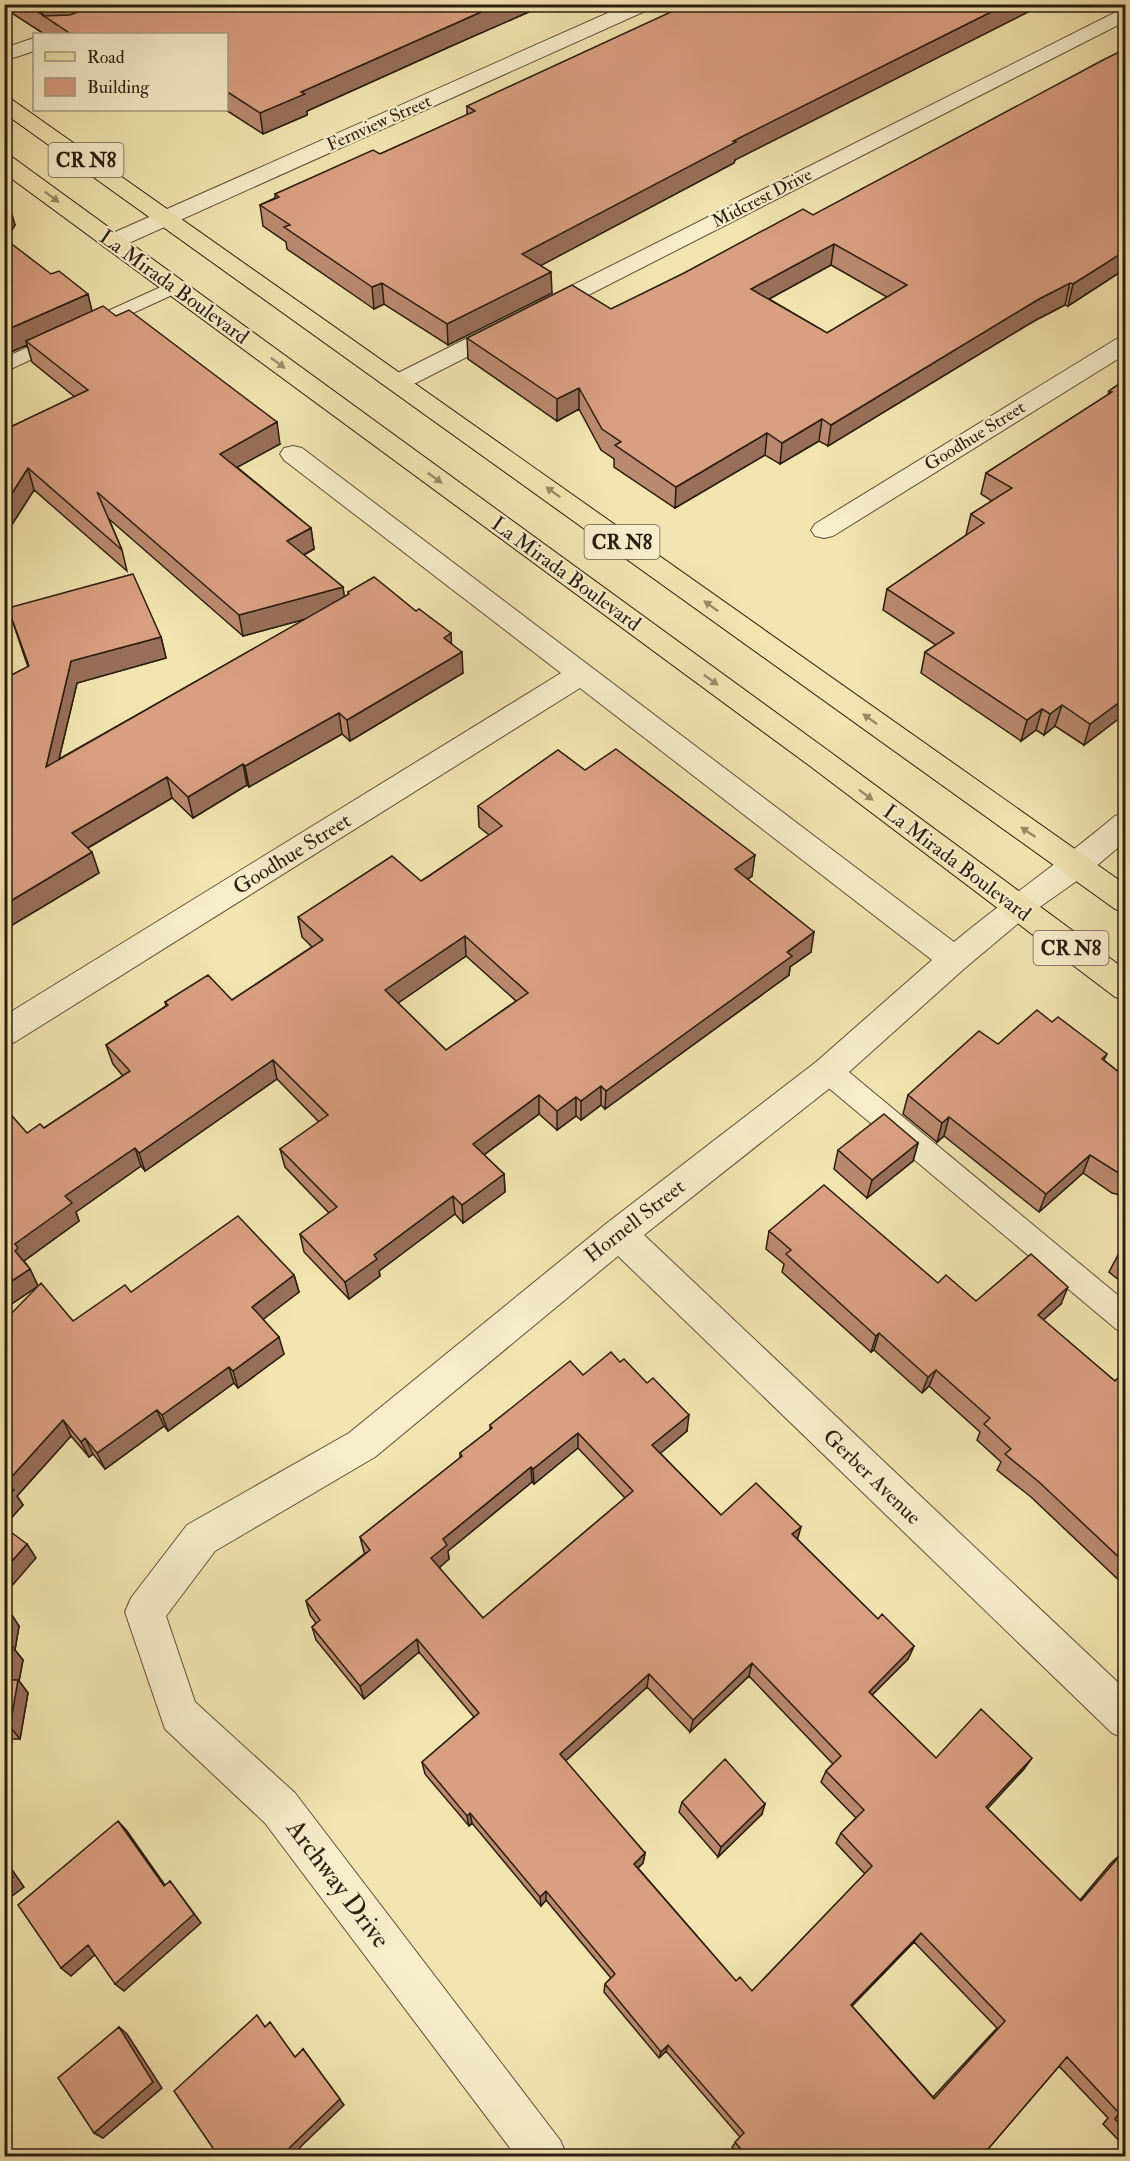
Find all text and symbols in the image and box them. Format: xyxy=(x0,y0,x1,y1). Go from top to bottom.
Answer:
legend xyxy=(33,33,228,111)
text: Road xyxy=(87,46,125,69)
text: Building xyxy=(87,76,150,99)
street label: Fernview Street xyxy=(323,90,435,156)
road number: CR N8 xyxy=(48,143,124,177)
street label: Midcrest Drive xyxy=(708,163,816,233)
one-way arrow xyxy=(44,191,59,203)
street label: La Mirada Boulevard xyxy=(94,224,255,351)
one-way arrow xyxy=(269,357,285,369)
street label: Goodhue Street xyxy=(920,396,1030,476)
one-way arrow xyxy=(428,472,443,484)
one-way arrow xyxy=(545,486,561,498)
street label: La Mirada Boulevard xyxy=(486,511,647,638)
road number: CR N8 xyxy=(584,525,660,559)
one-way arrow xyxy=(704,600,720,612)
one-way arrow xyxy=(704,674,719,686)
one-way arrow xyxy=(862,713,878,725)
one-way arrow xyxy=(859,788,874,800)
street label: La Mirada Boulevard xyxy=(878,799,1037,928)
street label: Goodhue Street xyxy=(228,807,356,901)
one-way arrow xyxy=(1020,827,1037,838)
road number: CR N8 xyxy=(1034,931,1108,965)
street label: Hornell Street xyxy=(579,1173,691,1269)
street label: Gerber Avenue xyxy=(817,1423,927,1531)
street label: Archway Drive xyxy=(279,1813,397,1955)

